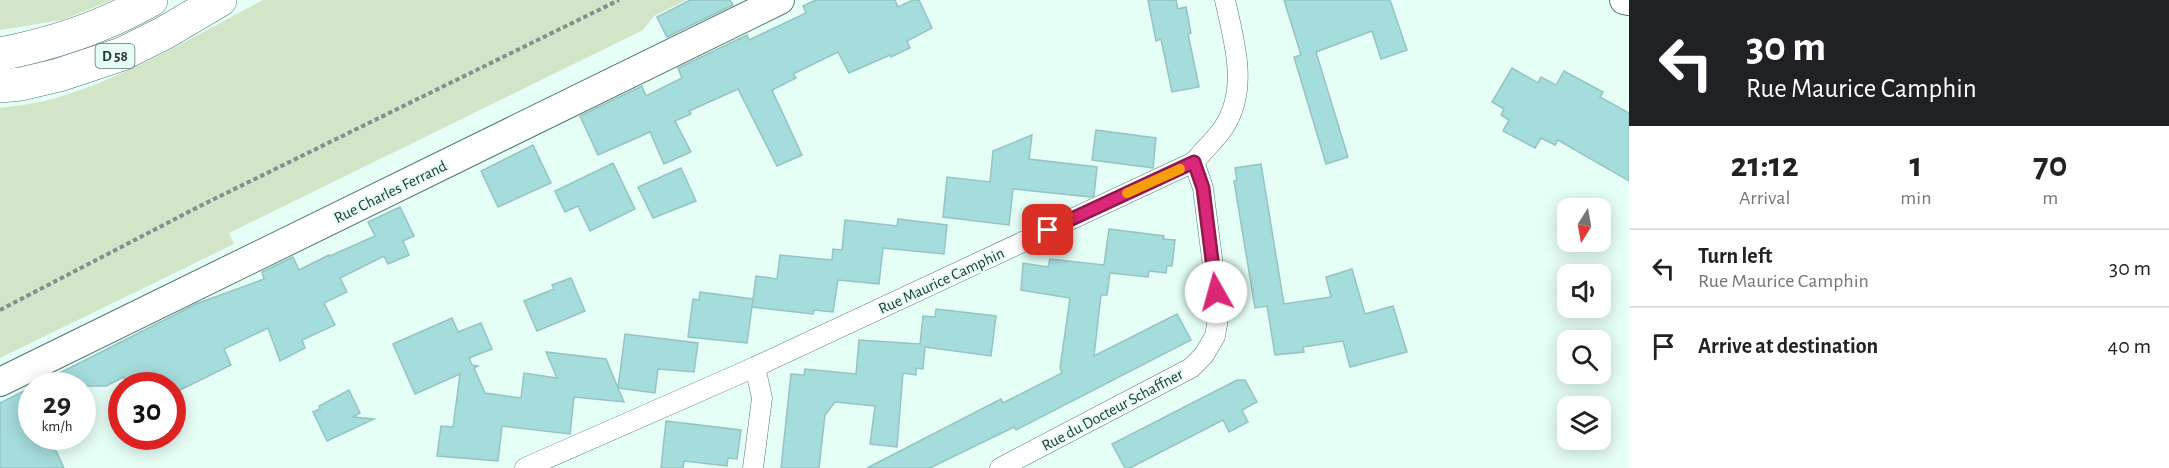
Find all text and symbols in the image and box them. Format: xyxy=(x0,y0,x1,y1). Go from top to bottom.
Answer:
icon: left xyxy=(1647,24,1725,102)
text: 30 m xyxy=(1746,26,1826,68)
road number: D 58 xyxy=(96,44,134,68)
text: Rue Maurice Camphin xyxy=(1746,75,1977,102)
text: 21:12 xyxy=(1731,147,1799,183)
text: 1 xyxy=(1909,147,1922,183)
text: 70 xyxy=(2033,147,2067,183)
street label: Rue Charles Ferrand xyxy=(331,158,449,226)
text: Arrival xyxy=(1739,188,1790,208)
text: min xyxy=(1900,188,1931,208)
text: m xyxy=(2042,188,2058,208)
north arrow xyxy=(1557,198,1611,252)
map controls xyxy=(1557,198,1611,450)
pin xyxy=(1022,204,1073,255)
icon: arrive xyxy=(1031,213,1064,246)
street label: Rue Maurice Camphin xyxy=(876,245,1007,317)
text: Turn left xyxy=(1698,245,1772,267)
icon: left xyxy=(1647,252,1680,285)
text: 30 m xyxy=(2109,257,2151,279)
position arrow xyxy=(1184,260,1248,324)
button: sound xyxy=(1557,264,1611,318)
text: Rue Maurice Camphin xyxy=(1698,271,1869,291)
button: search xyxy=(1557,330,1611,384)
icon: arrive xyxy=(1647,330,1680,363)
text: Arrive at destination xyxy=(1698,335,1878,357)
text: 40 m xyxy=(2108,335,2151,357)
street label: Rue du Docteur Schaffner xyxy=(1039,365,1187,454)
speed limit sign: 30 xyxy=(108,372,186,450)
text: 29 xyxy=(43,389,71,419)
button: layers xyxy=(1557,396,1611,450)
text: km/h xyxy=(42,419,72,434)

